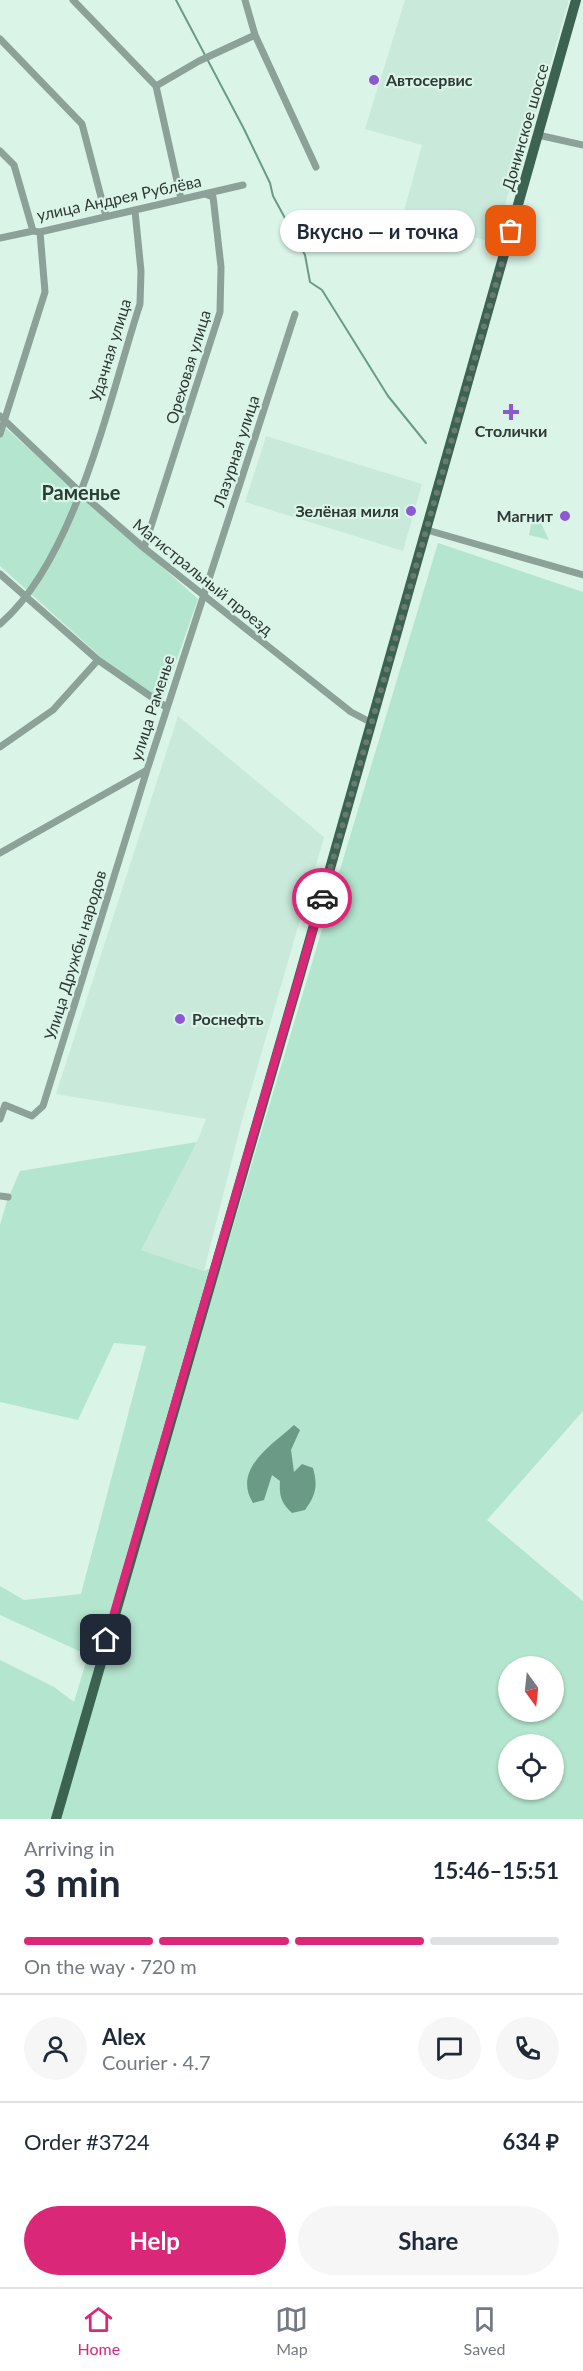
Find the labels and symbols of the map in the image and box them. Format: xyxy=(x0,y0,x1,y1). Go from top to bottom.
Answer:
street label: Донинское шоссе xyxy=(497,61,552,193)
place label: Автосервис xyxy=(385,70,473,89)
marker: Автосервис xyxy=(367,73,381,87)
street label: улица Андрея Рублёва xyxy=(35,171,203,224)
pin xyxy=(485,205,536,256)
callout: Вкусно — и точка xyxy=(280,210,475,252)
street label: Удачная улица xyxy=(85,296,134,404)
street label: Ореховая улица xyxy=(161,308,214,426)
street label: Лазурная улица xyxy=(208,393,263,510)
marker: Столички xyxy=(504,405,518,419)
place label: Столички xyxy=(475,421,547,440)
district label: Раменье xyxy=(42,480,121,504)
place label: Зелёная миля xyxy=(295,501,399,520)
marker: Зелёная миля xyxy=(404,504,418,518)
place label: Магнит xyxy=(497,506,554,525)
marker: Магнит xyxy=(558,509,572,523)
street label: Магистральный проезд xyxy=(130,514,277,639)
street label: улица Раменье xyxy=(125,653,178,763)
street label: Улица Дружбы народов xyxy=(40,868,109,1042)
courier xyxy=(292,868,352,928)
place label: Роснефть xyxy=(192,1009,264,1028)
marker: Роснефть xyxy=(173,1012,187,1026)
pin xyxy=(80,1614,131,1665)
north arrow xyxy=(498,1656,564,1722)

